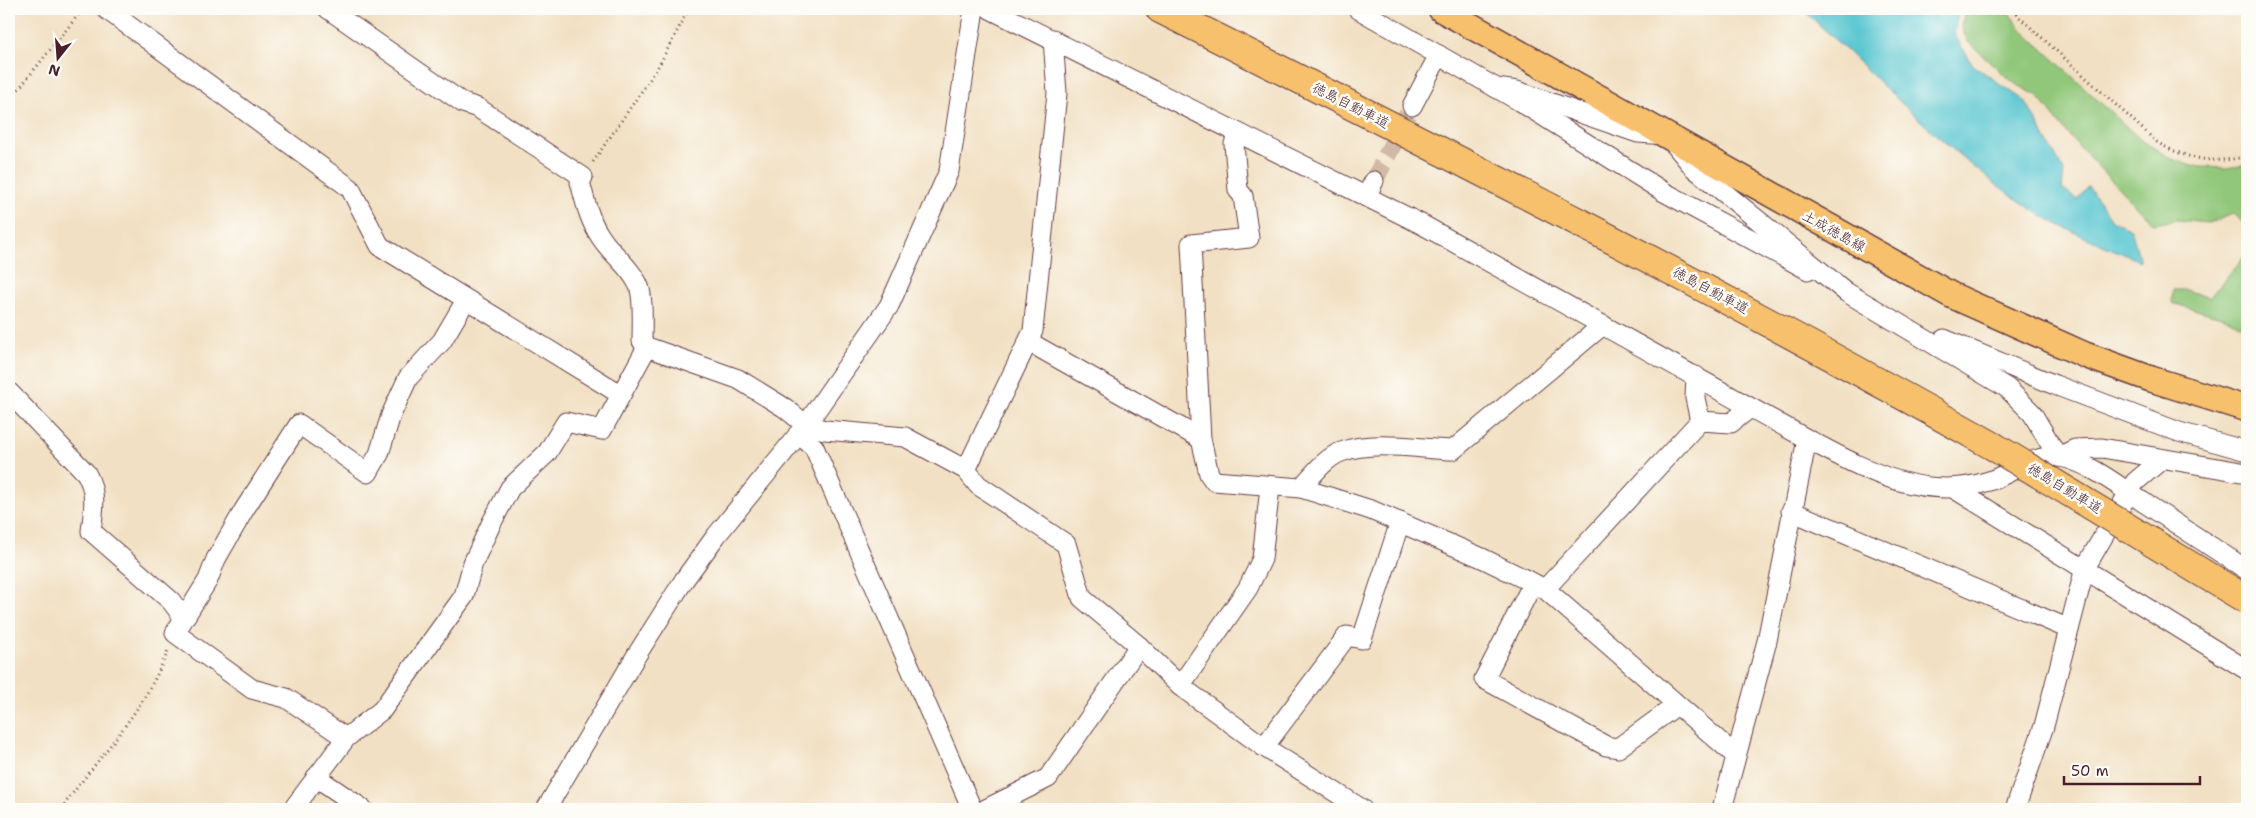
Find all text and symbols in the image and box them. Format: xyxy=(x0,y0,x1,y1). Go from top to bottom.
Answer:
north arrow xyxy=(32,32,82,82)
text: N xyxy=(46,60,62,81)
street label: 徳島自動車道 xyxy=(1309,78,1393,132)
street label: 土成徳島線 xyxy=(1799,206,1869,256)
street label: 徳島自動車道 xyxy=(1670,262,1752,318)
street label: 徳島自動車道 xyxy=(2024,459,2106,517)
scale bar xyxy=(2064,753,2200,785)
text: 50 m xyxy=(2071,761,2109,781)

